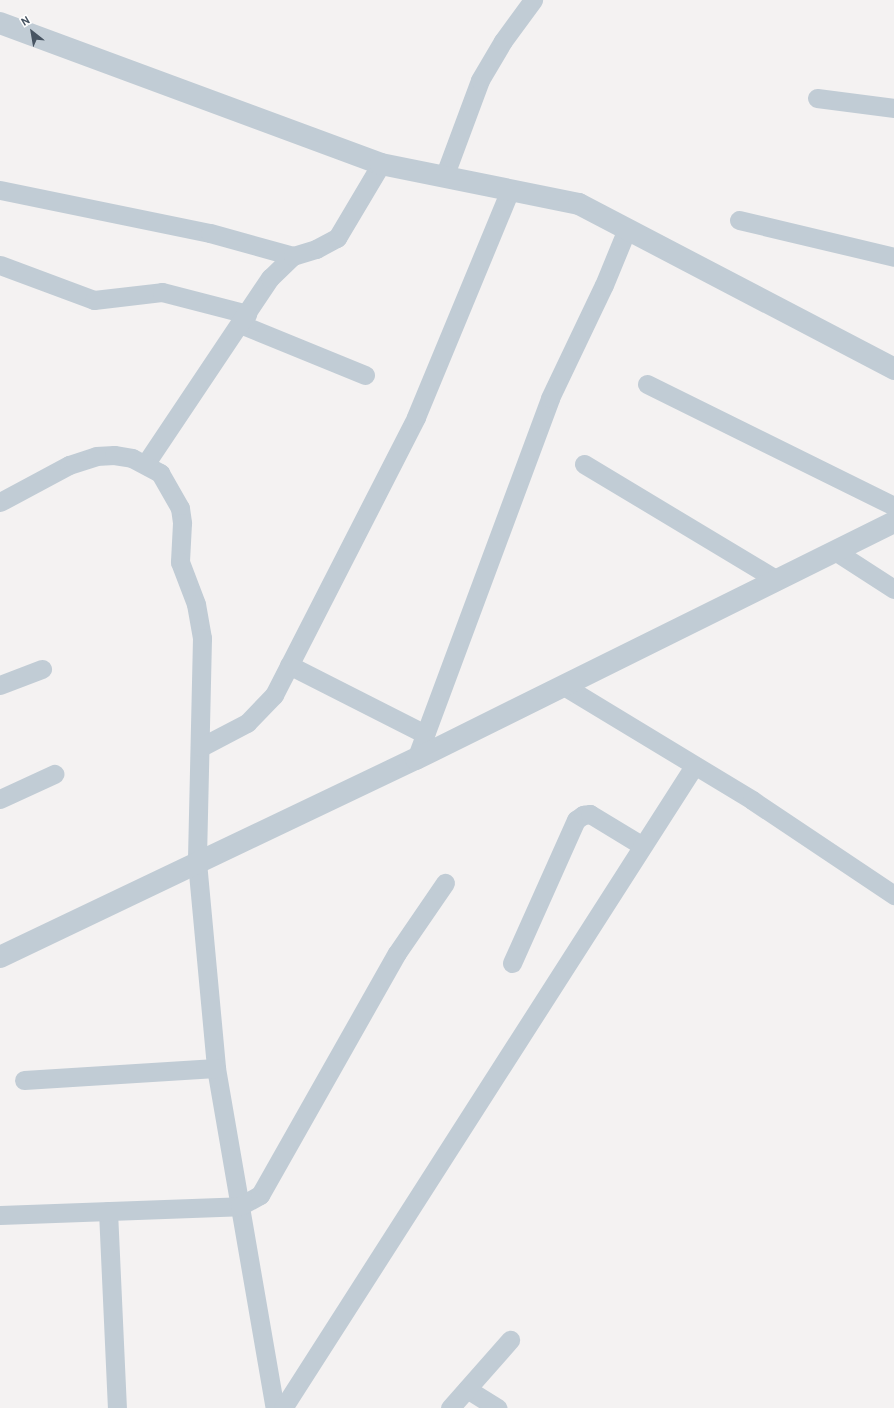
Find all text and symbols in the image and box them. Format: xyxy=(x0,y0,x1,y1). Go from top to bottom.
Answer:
north arrow xyxy=(12,12,52,52)
text: N xyxy=(19,14,33,30)

